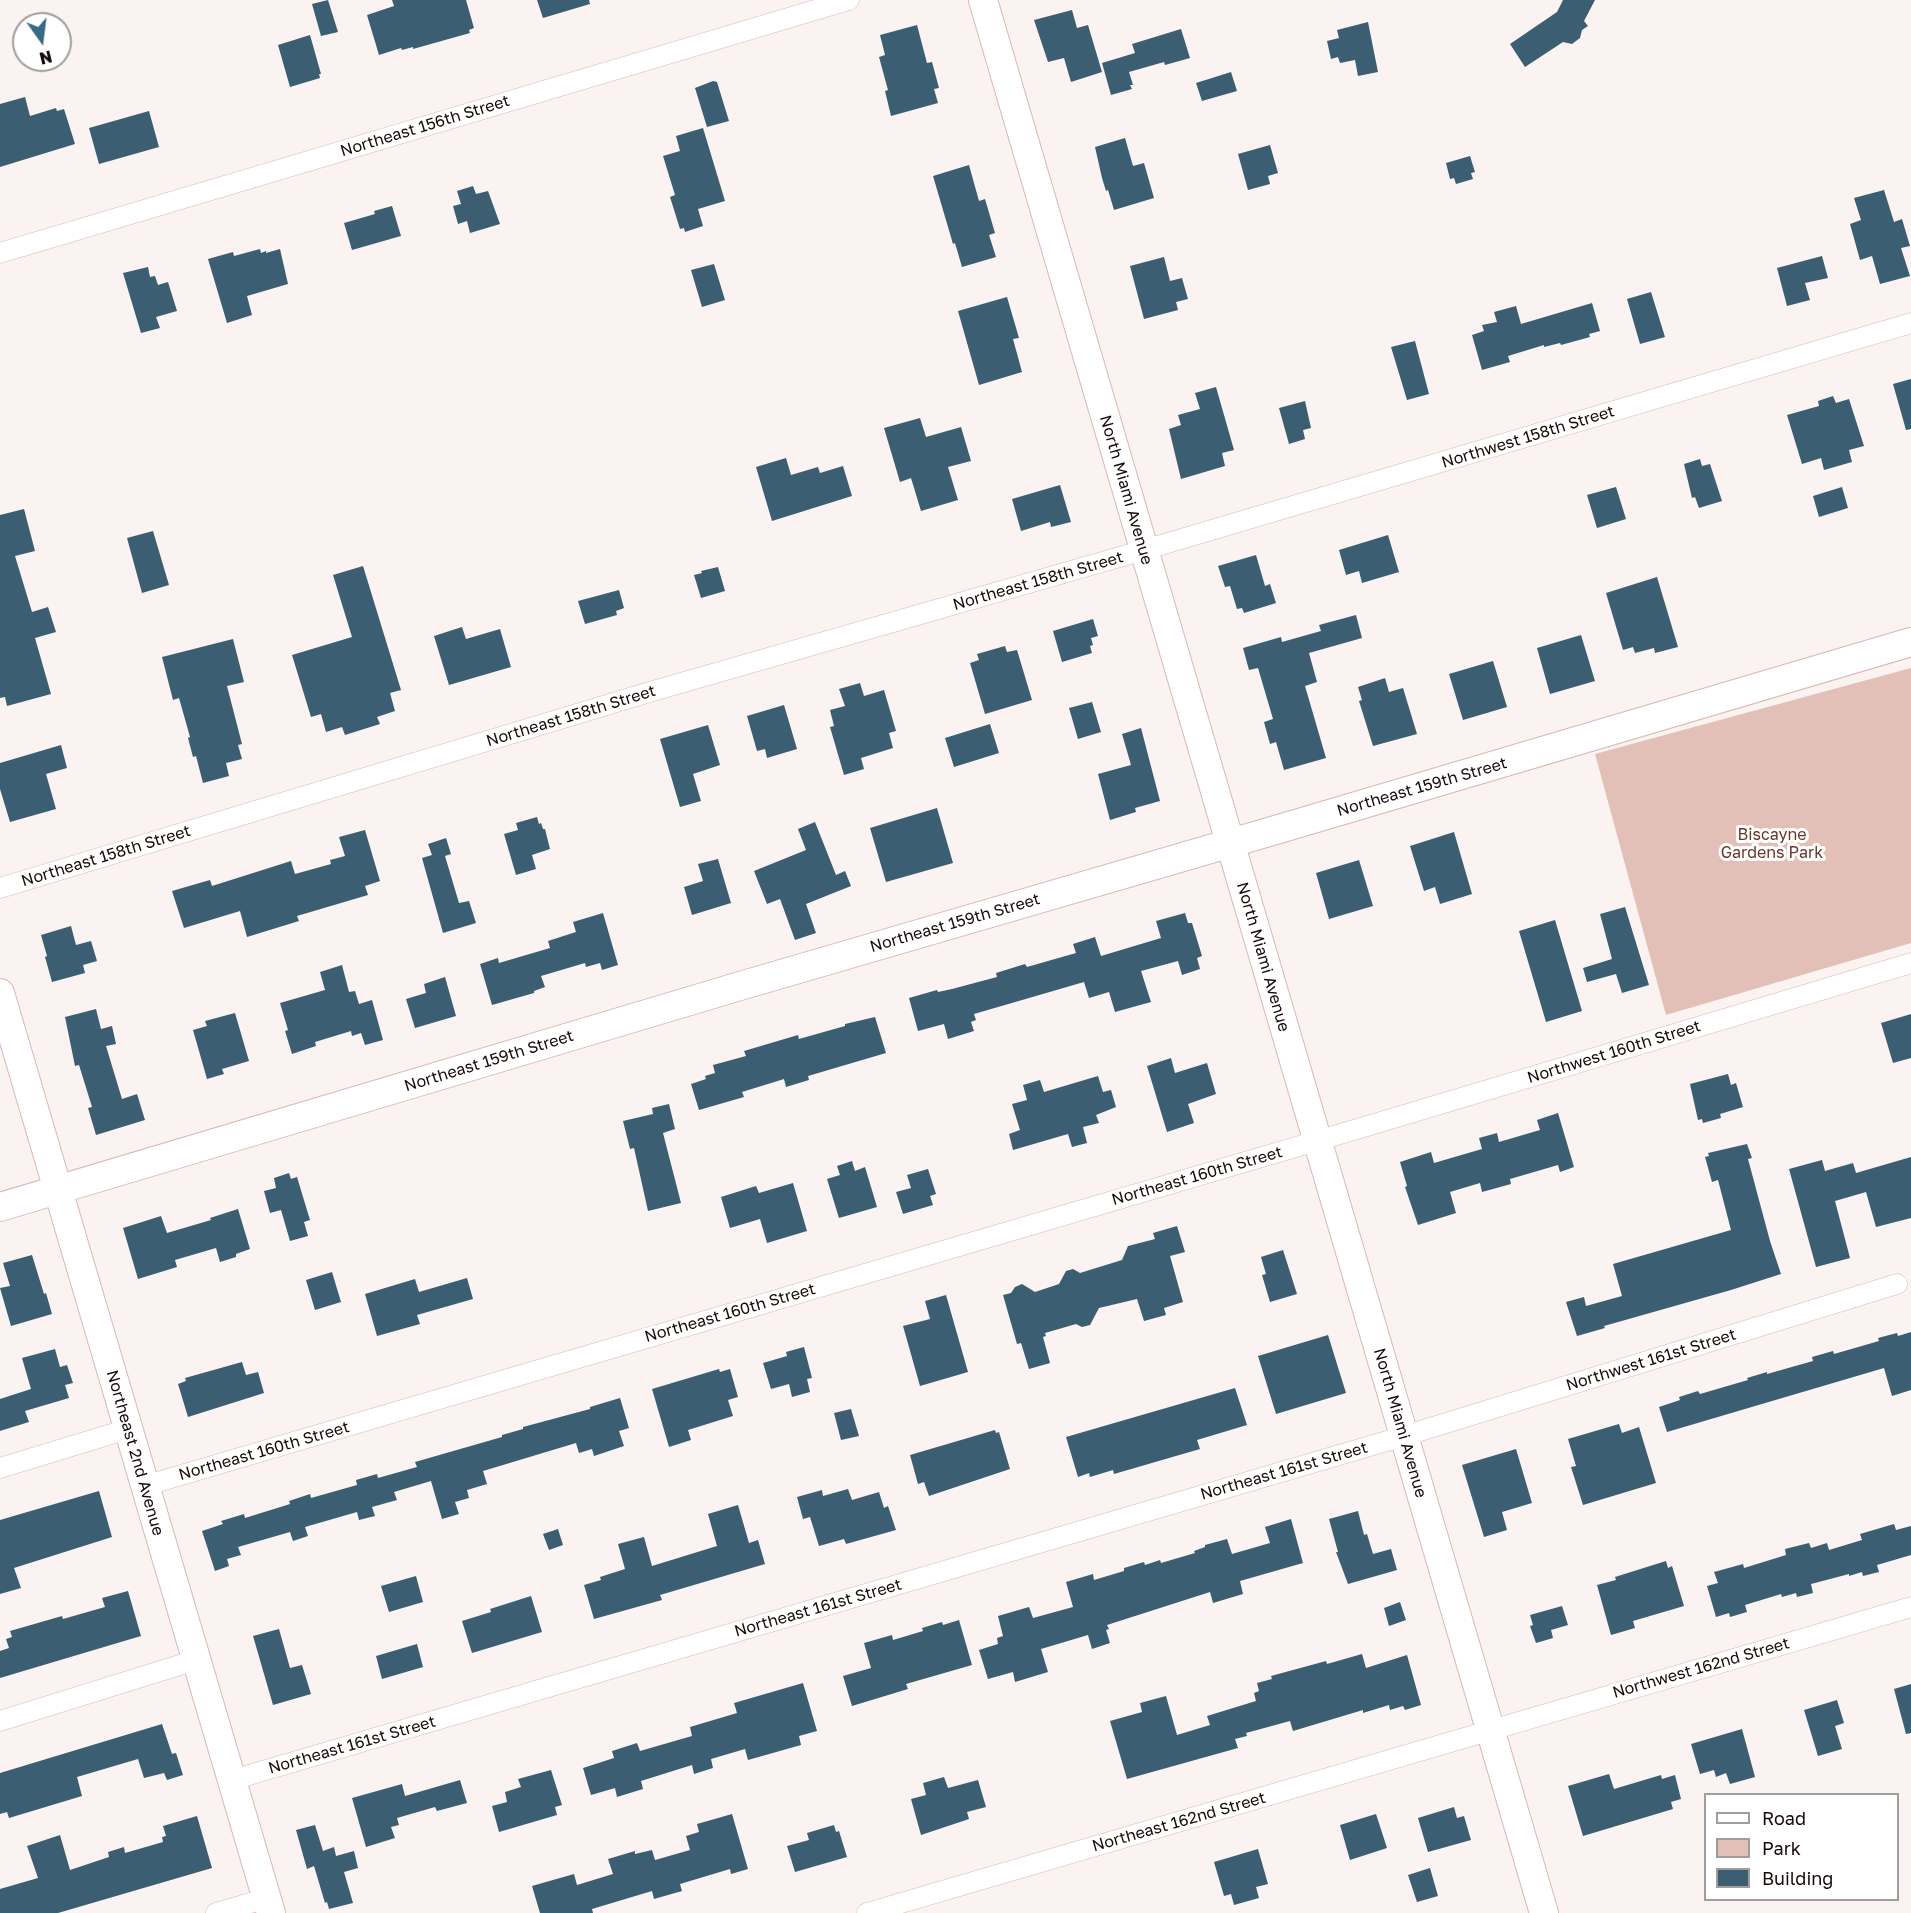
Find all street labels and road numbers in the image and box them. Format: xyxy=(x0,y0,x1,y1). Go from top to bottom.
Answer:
street label: Northeast 156th Street xyxy=(338,91,512,161)
street label: Northwest 158th Street xyxy=(1439,402,1617,472)
street label: North Miami Avenue xyxy=(1095,413,1157,567)
street label: Northeast 158th Street xyxy=(951,547,1125,615)
street label: Northeast 158th Street xyxy=(484,681,658,751)
street label: Northeast 159th Street xyxy=(1335,754,1509,820)
street label: Northeast 158th Street xyxy=(19,821,193,891)
street label: North Miami Avenue xyxy=(1232,880,1294,1034)
street label: Northeast 159th Street xyxy=(868,890,1042,956)
street label: Northwest 160th Street xyxy=(1525,1016,1703,1088)
street label: Northeast 159th Street xyxy=(402,1026,576,1096)
street label: Northeast 160th Street xyxy=(1109,1142,1285,1210)
street label: Northeast 160th Street xyxy=(642,1279,818,1347)
street label: Northwest 161st Street xyxy=(1564,1325,1738,1395)
street label: North Miami Avenue xyxy=(1369,1346,1431,1500)
street label: Northeast 2nd Avenue xyxy=(102,1368,168,1538)
street label: Northeast 160th Street xyxy=(176,1417,352,1485)
street label: Northeast 161st Street xyxy=(1198,1438,1370,1504)
street label: Northeast 161st Street xyxy=(732,1575,904,1641)
street label: Northwest 162nd Street xyxy=(1610,1634,1792,1702)
street label: Northeast 161st Street xyxy=(266,1712,438,1778)
street label: Northeast 162nd Street xyxy=(1090,1788,1268,1856)

